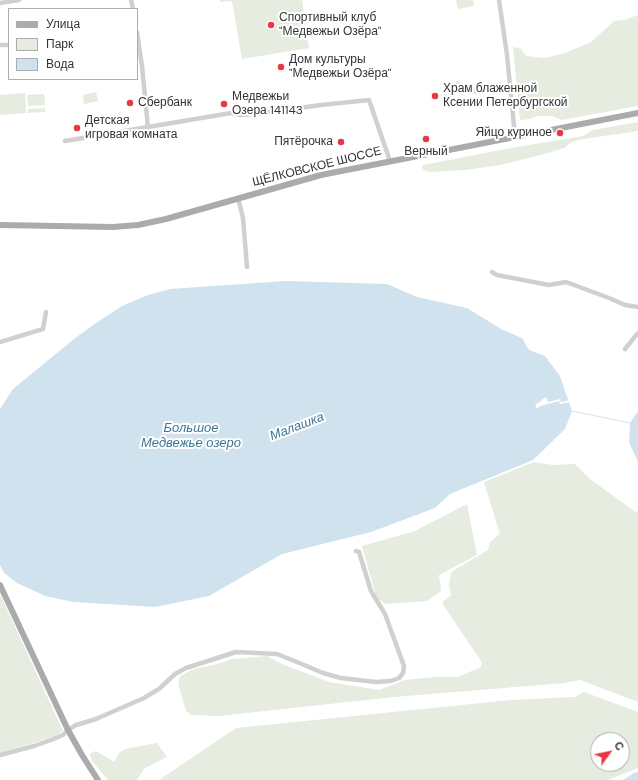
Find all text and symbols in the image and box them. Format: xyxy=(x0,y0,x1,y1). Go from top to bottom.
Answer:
legend xyxy=(8,8,138,80)
place label: Спортивный клуб "Медвежьи Озёра" xyxy=(279,11,381,39)
text: Улица xyxy=(46,16,80,32)
marker: Спортивный клуб "Медвежьи Озёра" xyxy=(266,20,276,30)
text: Парк xyxy=(46,36,73,52)
place label: Дом культуры "Медвежьи Озёра" xyxy=(289,53,391,81)
text: Вода xyxy=(46,56,74,72)
marker: Дом культуры "Медвежьи Озёра" xyxy=(276,62,286,72)
place label: Храм блаженной Ксении Петербургской xyxy=(443,82,568,110)
place label: Медвежьи Озера 141143 xyxy=(232,90,303,118)
marker: Храм блаженной Ксении Петербургской xyxy=(430,91,440,101)
place label: Сбербанк xyxy=(138,96,192,110)
marker: Сбербанк xyxy=(125,98,135,108)
marker: Медвежьи Озера 141143 xyxy=(219,99,229,109)
place label: Детская игровая комната xyxy=(85,114,177,142)
marker: Детская игровая комната xyxy=(72,123,82,133)
place label: Яйцо куриное xyxy=(475,126,552,140)
marker: Яйцо куриное xyxy=(555,128,565,138)
marker: Верный xyxy=(421,134,431,144)
place label: Пятёрочка xyxy=(274,135,333,149)
marker: Пятёрочка xyxy=(336,137,346,147)
street label: ЩЁЛКОВСКОЕ ШОССЕ xyxy=(251,144,383,190)
place label: Верный xyxy=(404,145,448,159)
water label: Малашка xyxy=(268,410,326,444)
water label: Большое Медвежье озеро xyxy=(141,421,241,452)
north arrow xyxy=(590,732,630,772)
text: С xyxy=(611,739,627,753)

